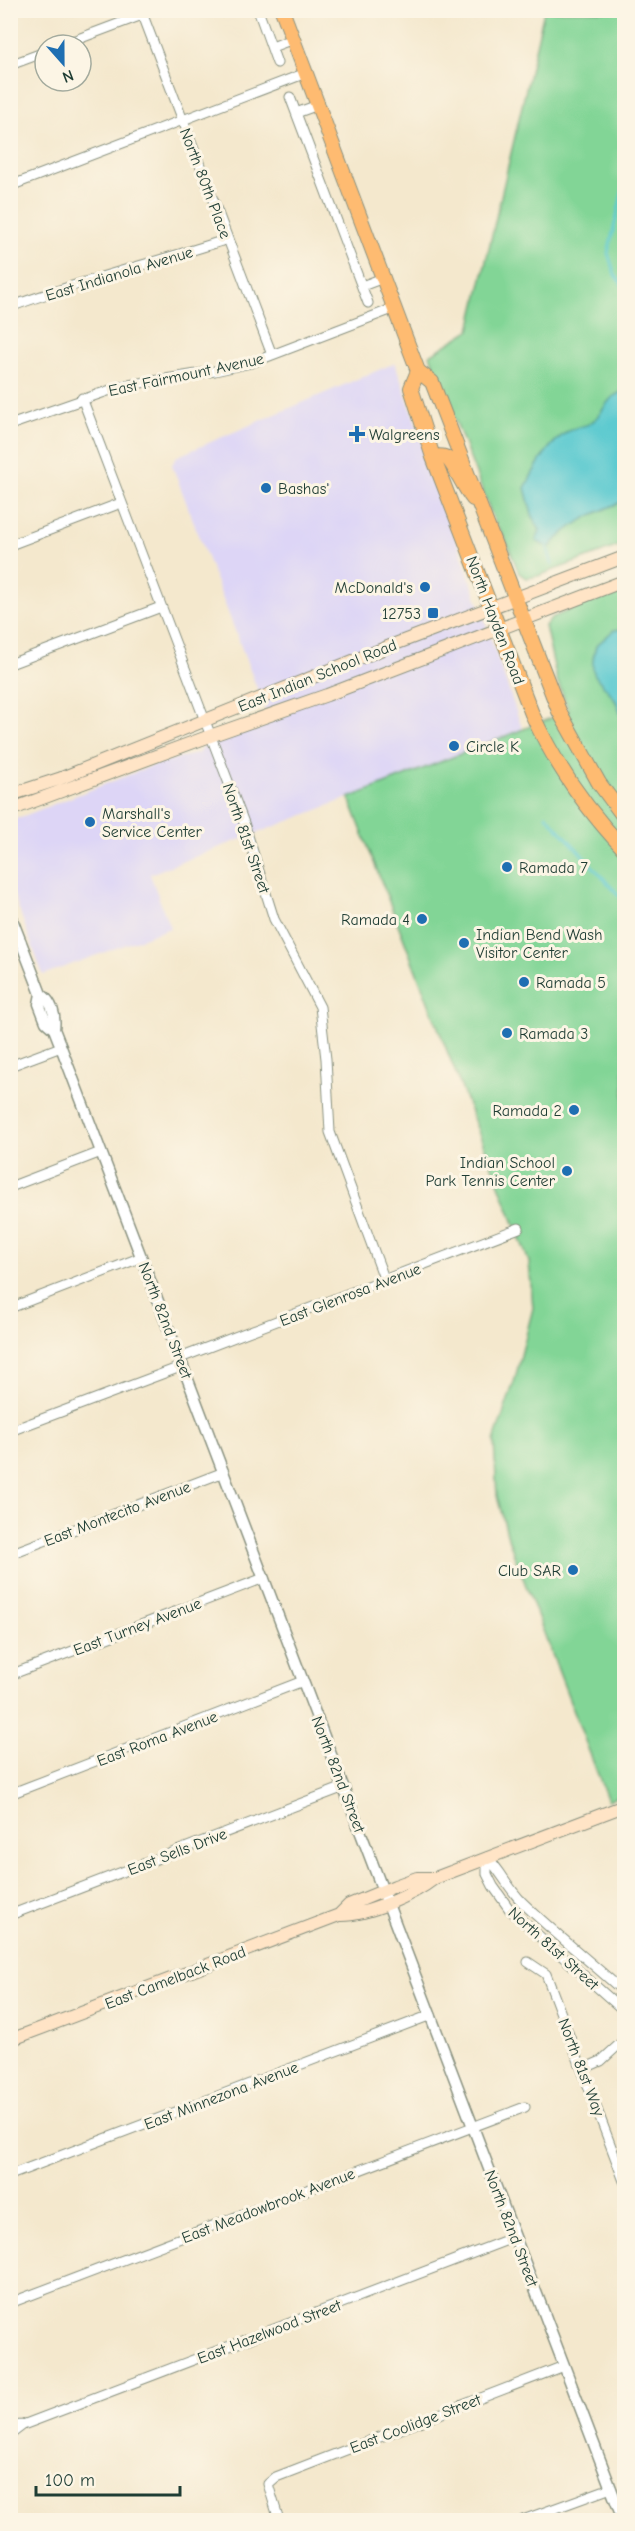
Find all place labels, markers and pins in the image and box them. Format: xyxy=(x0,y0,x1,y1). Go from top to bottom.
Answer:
place label: Walgreens xyxy=(369,426,440,444)
marker: Walgreens xyxy=(350,427,364,441)
place label: Bashas' xyxy=(278,480,329,498)
marker: Bashas' xyxy=(259,481,273,495)
place label: McDonald's xyxy=(334,579,413,597)
marker: McDonald's xyxy=(418,580,432,594)
place label: 12753 xyxy=(382,605,421,623)
marker: 12753 xyxy=(426,606,440,620)
place label: Circle K xyxy=(466,738,519,756)
marker: Circle K xyxy=(447,739,461,753)
place label: Marshall's Service Center xyxy=(102,805,202,841)
marker: Marshall's Service Center xyxy=(83,815,97,829)
place label: Ramada 7 xyxy=(519,859,588,877)
marker: Ramada 7 xyxy=(500,860,514,874)
place label: Ramada 4 xyxy=(341,911,410,929)
marker: Ramada 4 xyxy=(415,912,429,926)
place label: Indian Bend Wash Visitor Center xyxy=(476,926,603,962)
marker: Indian Bend Wash Visitor Center xyxy=(457,936,471,950)
place label: Ramada 5 xyxy=(536,974,606,992)
marker: Ramada 5 xyxy=(517,975,531,989)
place label: Ramada 3 xyxy=(519,1025,588,1043)
marker: Ramada 3 xyxy=(500,1026,514,1040)
place label: Ramada 2 xyxy=(492,1102,562,1120)
marker: Ramada 2 xyxy=(567,1103,581,1117)
place label: Indian School Park Tennis Center xyxy=(425,1154,556,1190)
marker: Indian School Park Tennis Center xyxy=(560,1164,574,1178)
place label: Club SAR xyxy=(498,1562,561,1580)
marker: Club SAR xyxy=(566,1563,580,1577)

